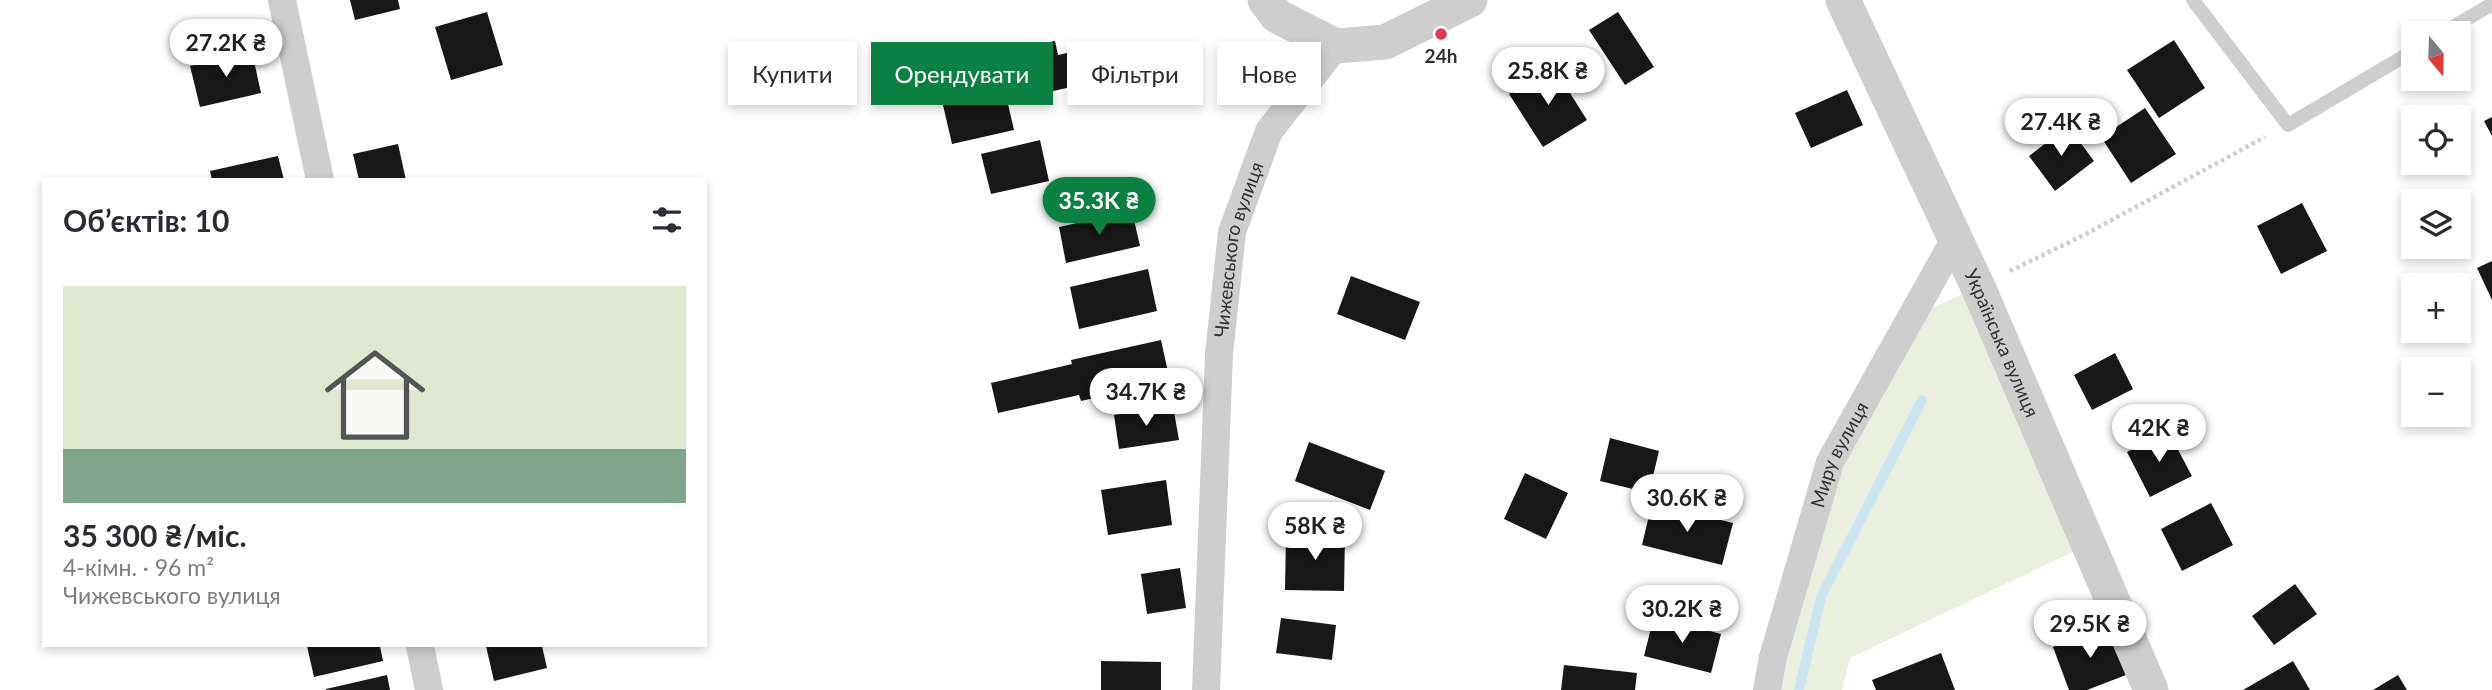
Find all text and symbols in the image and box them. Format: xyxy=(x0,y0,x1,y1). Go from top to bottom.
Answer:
pin: 27.2K ₴ xyxy=(161,20,291,79)
north arrow xyxy=(2401,21,2471,91)
map controls xyxy=(2401,21,2471,427)
marker: 24h xyxy=(1433,26,1449,42)
text: 27.2K ₴ xyxy=(186,28,266,56)
chip: Купити xyxy=(728,42,857,105)
chip: Орендувати xyxy=(871,42,1053,105)
chip: Фільтри xyxy=(1067,42,1203,105)
chip: Нове xyxy=(1217,42,1321,105)
place label: 24h xyxy=(1425,44,1457,67)
pin: 25.8K ₴ xyxy=(1483,48,1613,107)
text: 25.8K ₴ xyxy=(1508,56,1588,84)
pin: 27.4K ₴ xyxy=(1996,99,2126,158)
button: locate xyxy=(2401,105,2471,175)
text: 27.4K ₴ xyxy=(2021,107,2101,135)
street label: Чижевського вулиця xyxy=(1209,158,1268,338)
pin: 35.3K ₴ xyxy=(1034,177,1164,237)
text: 35.3K ₴ xyxy=(1059,186,1139,214)
button: layers xyxy=(2401,189,2471,259)
icon: filters xyxy=(648,201,686,239)
text: Об’єктів: 10 xyxy=(63,202,229,238)
street label: Українська вулиця xyxy=(1960,265,2044,420)
button: + xyxy=(2401,273,2471,343)
icon: home xyxy=(312,332,438,458)
button: − xyxy=(2401,357,2471,427)
pin: 34.7K ₴ xyxy=(1081,368,1211,428)
text: 34.7K ₴ xyxy=(1106,377,1186,405)
street label: Миру вулиця xyxy=(1805,397,1873,510)
pin: 42K ₴ xyxy=(2110,405,2208,464)
text: 42K ₴ xyxy=(2128,413,2190,441)
pin: 30.6K ₴ xyxy=(1622,475,1752,534)
text: 30.6K ₴ xyxy=(1647,483,1727,511)
pin: 58K ₴ xyxy=(1266,503,1364,562)
text: 58K ₴ xyxy=(1284,511,1346,539)
text: 35 300 ₴/міс. xyxy=(63,517,247,553)
text: 4-кімн. · 96 m² xyxy=(63,553,214,581)
text: Чижевського вулиця xyxy=(63,581,281,609)
pin: 30.2K ₴ xyxy=(1617,586,1747,645)
text: 30.2K ₴ xyxy=(1642,594,1722,622)
pin: 29.5K ₴ xyxy=(2025,600,2155,660)
text: 29.5K ₴ xyxy=(2050,609,2130,637)

